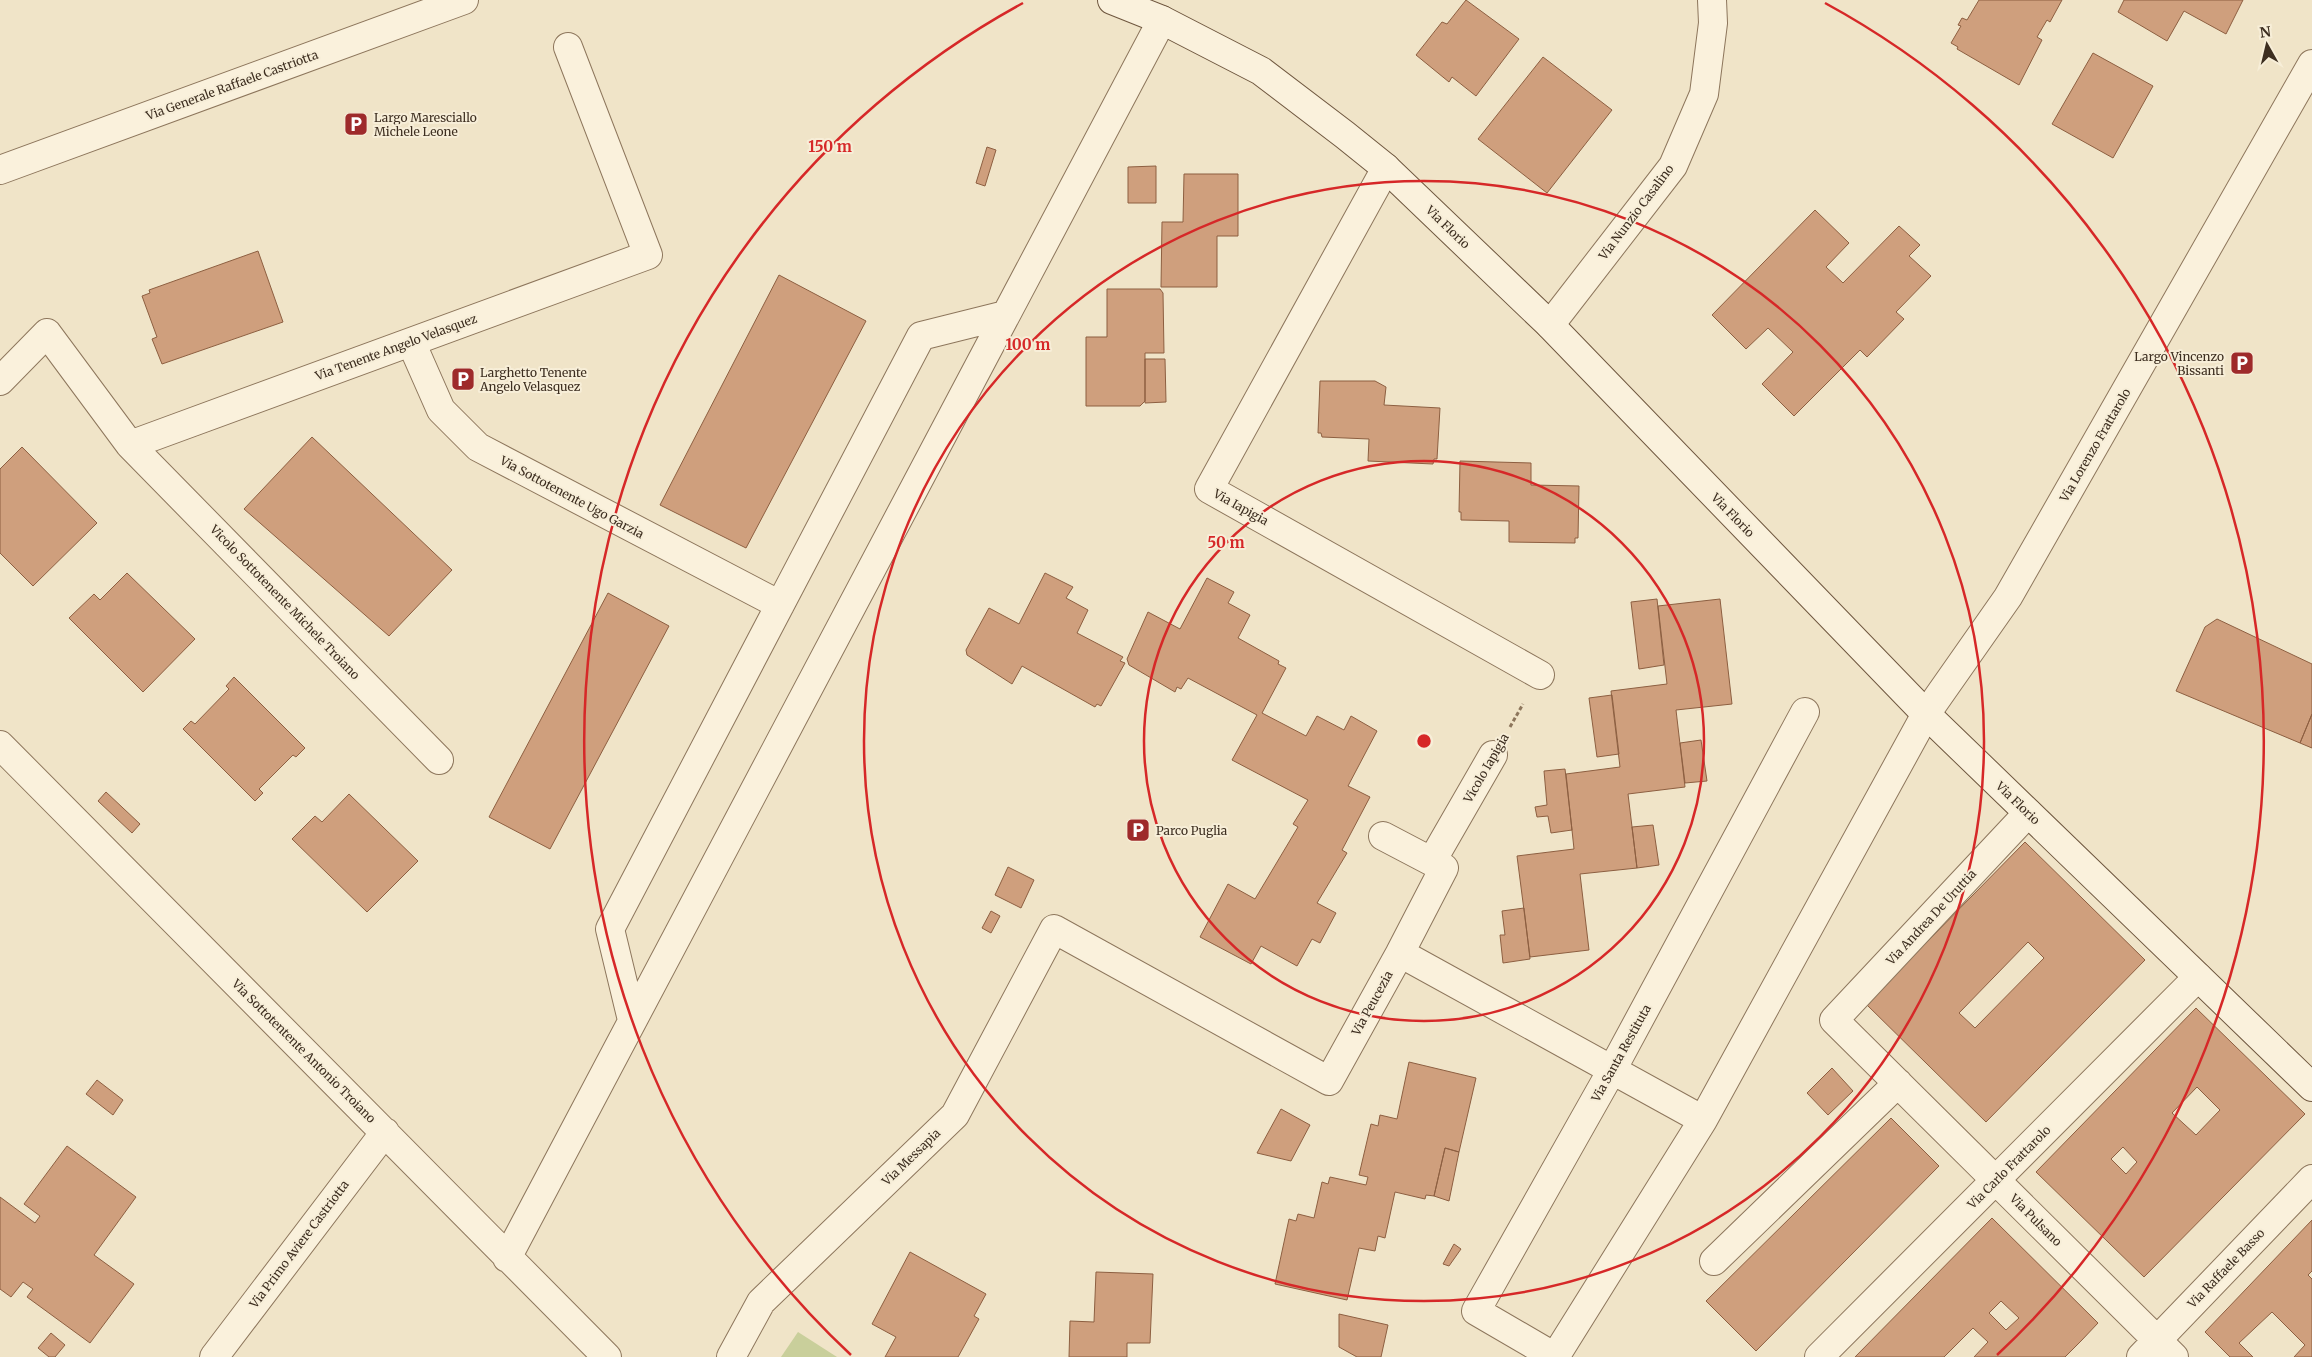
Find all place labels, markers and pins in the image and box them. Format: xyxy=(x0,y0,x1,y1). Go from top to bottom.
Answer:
place label: Largo Maresciallo Michele Leone xyxy=(374,110,477,139)
parking icon: Largo Maresciallo Michele Leone xyxy=(343,111,369,137)
place label: Largo Vincenzo Bissanti xyxy=(2134,349,2224,378)
parking icon: Largo Vincenzo Bissanti xyxy=(2229,350,2255,376)
place label: Larghetto Tenente Angelo Velasquez xyxy=(479,365,587,394)
parking icon: Larghetto Tenente Angelo Velasquez xyxy=(450,366,476,392)
centre of rings xyxy=(1415,732,1433,750)
parking icon: Parco Puglia xyxy=(1125,817,1151,843)
place label: Parco Puglia xyxy=(1156,823,1228,838)

